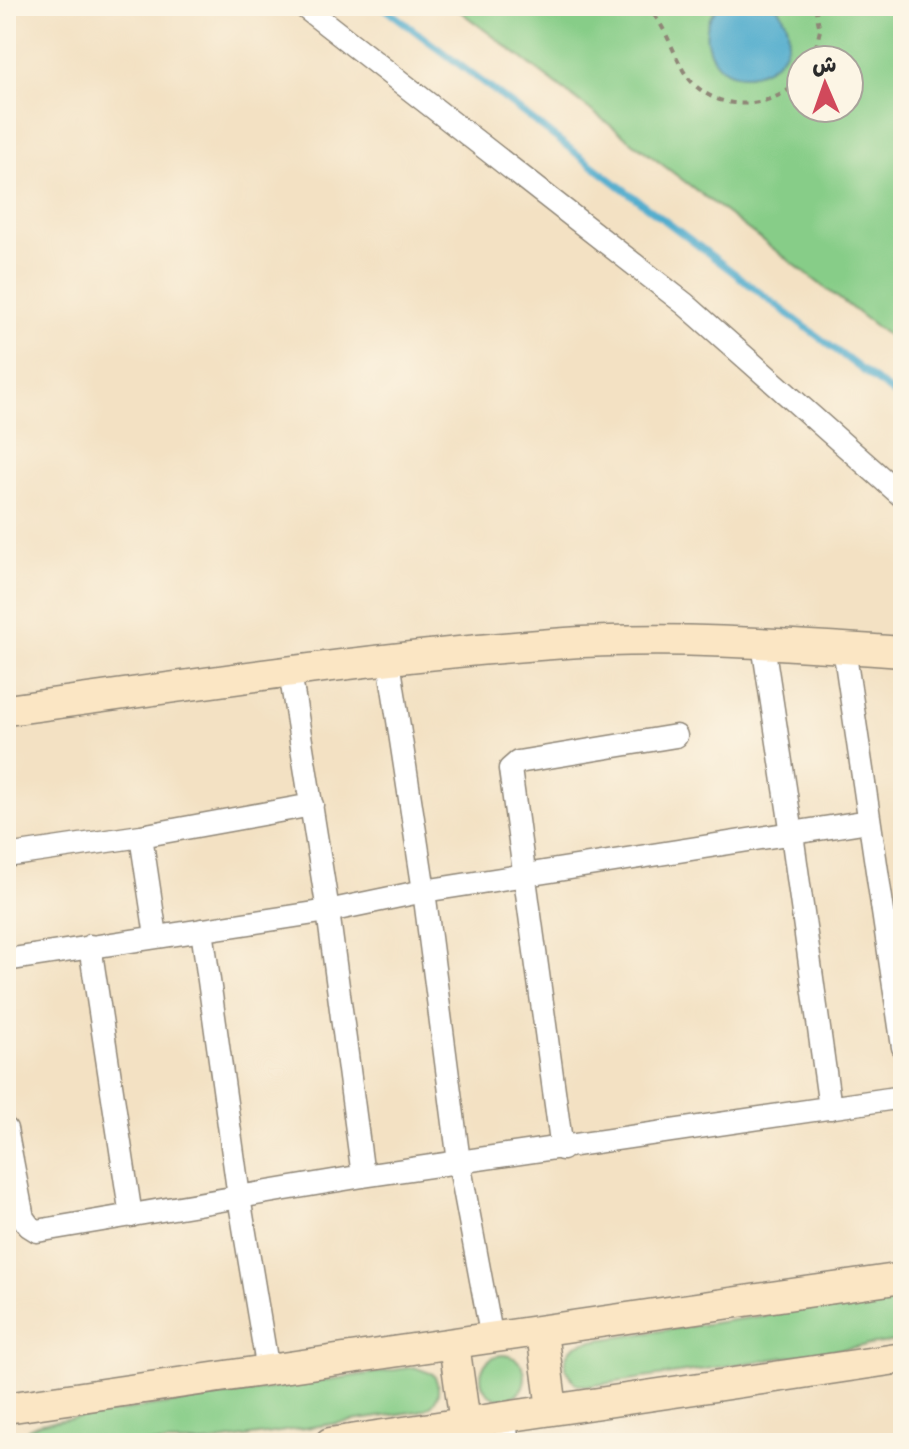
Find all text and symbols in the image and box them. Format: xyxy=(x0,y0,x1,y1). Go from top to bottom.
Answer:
north arrow xyxy=(785,44,865,124)
text: ش xyxy=(812,51,837,83)

